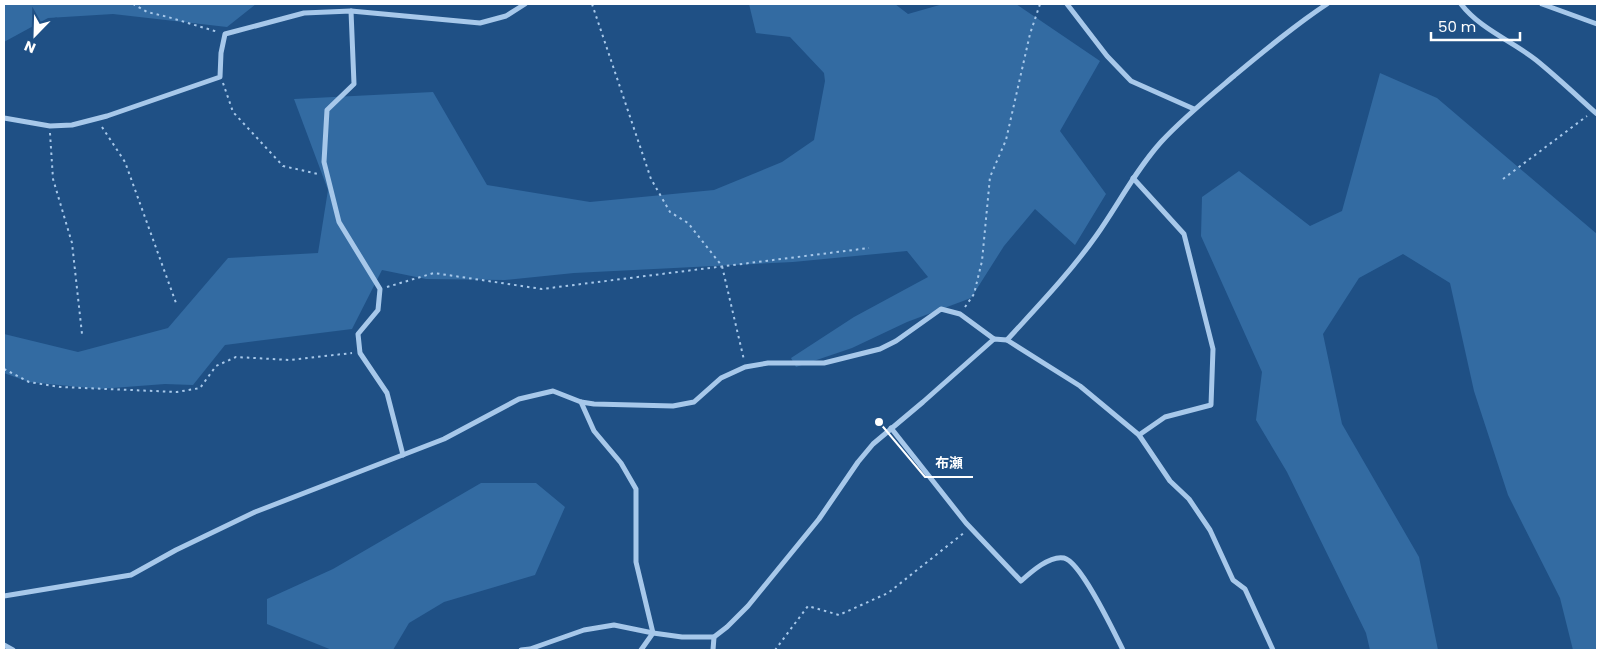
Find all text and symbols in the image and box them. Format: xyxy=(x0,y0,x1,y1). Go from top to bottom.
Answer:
north arrow xyxy=(10,10,60,60)
scale bar xyxy=(1431,10,1520,42)
text: 50 m xyxy=(1438,16,1476,37)
text: N xyxy=(21,36,39,58)
callout: 布瀬 xyxy=(925,448,973,477)
text: 布瀬 xyxy=(935,453,963,473)

